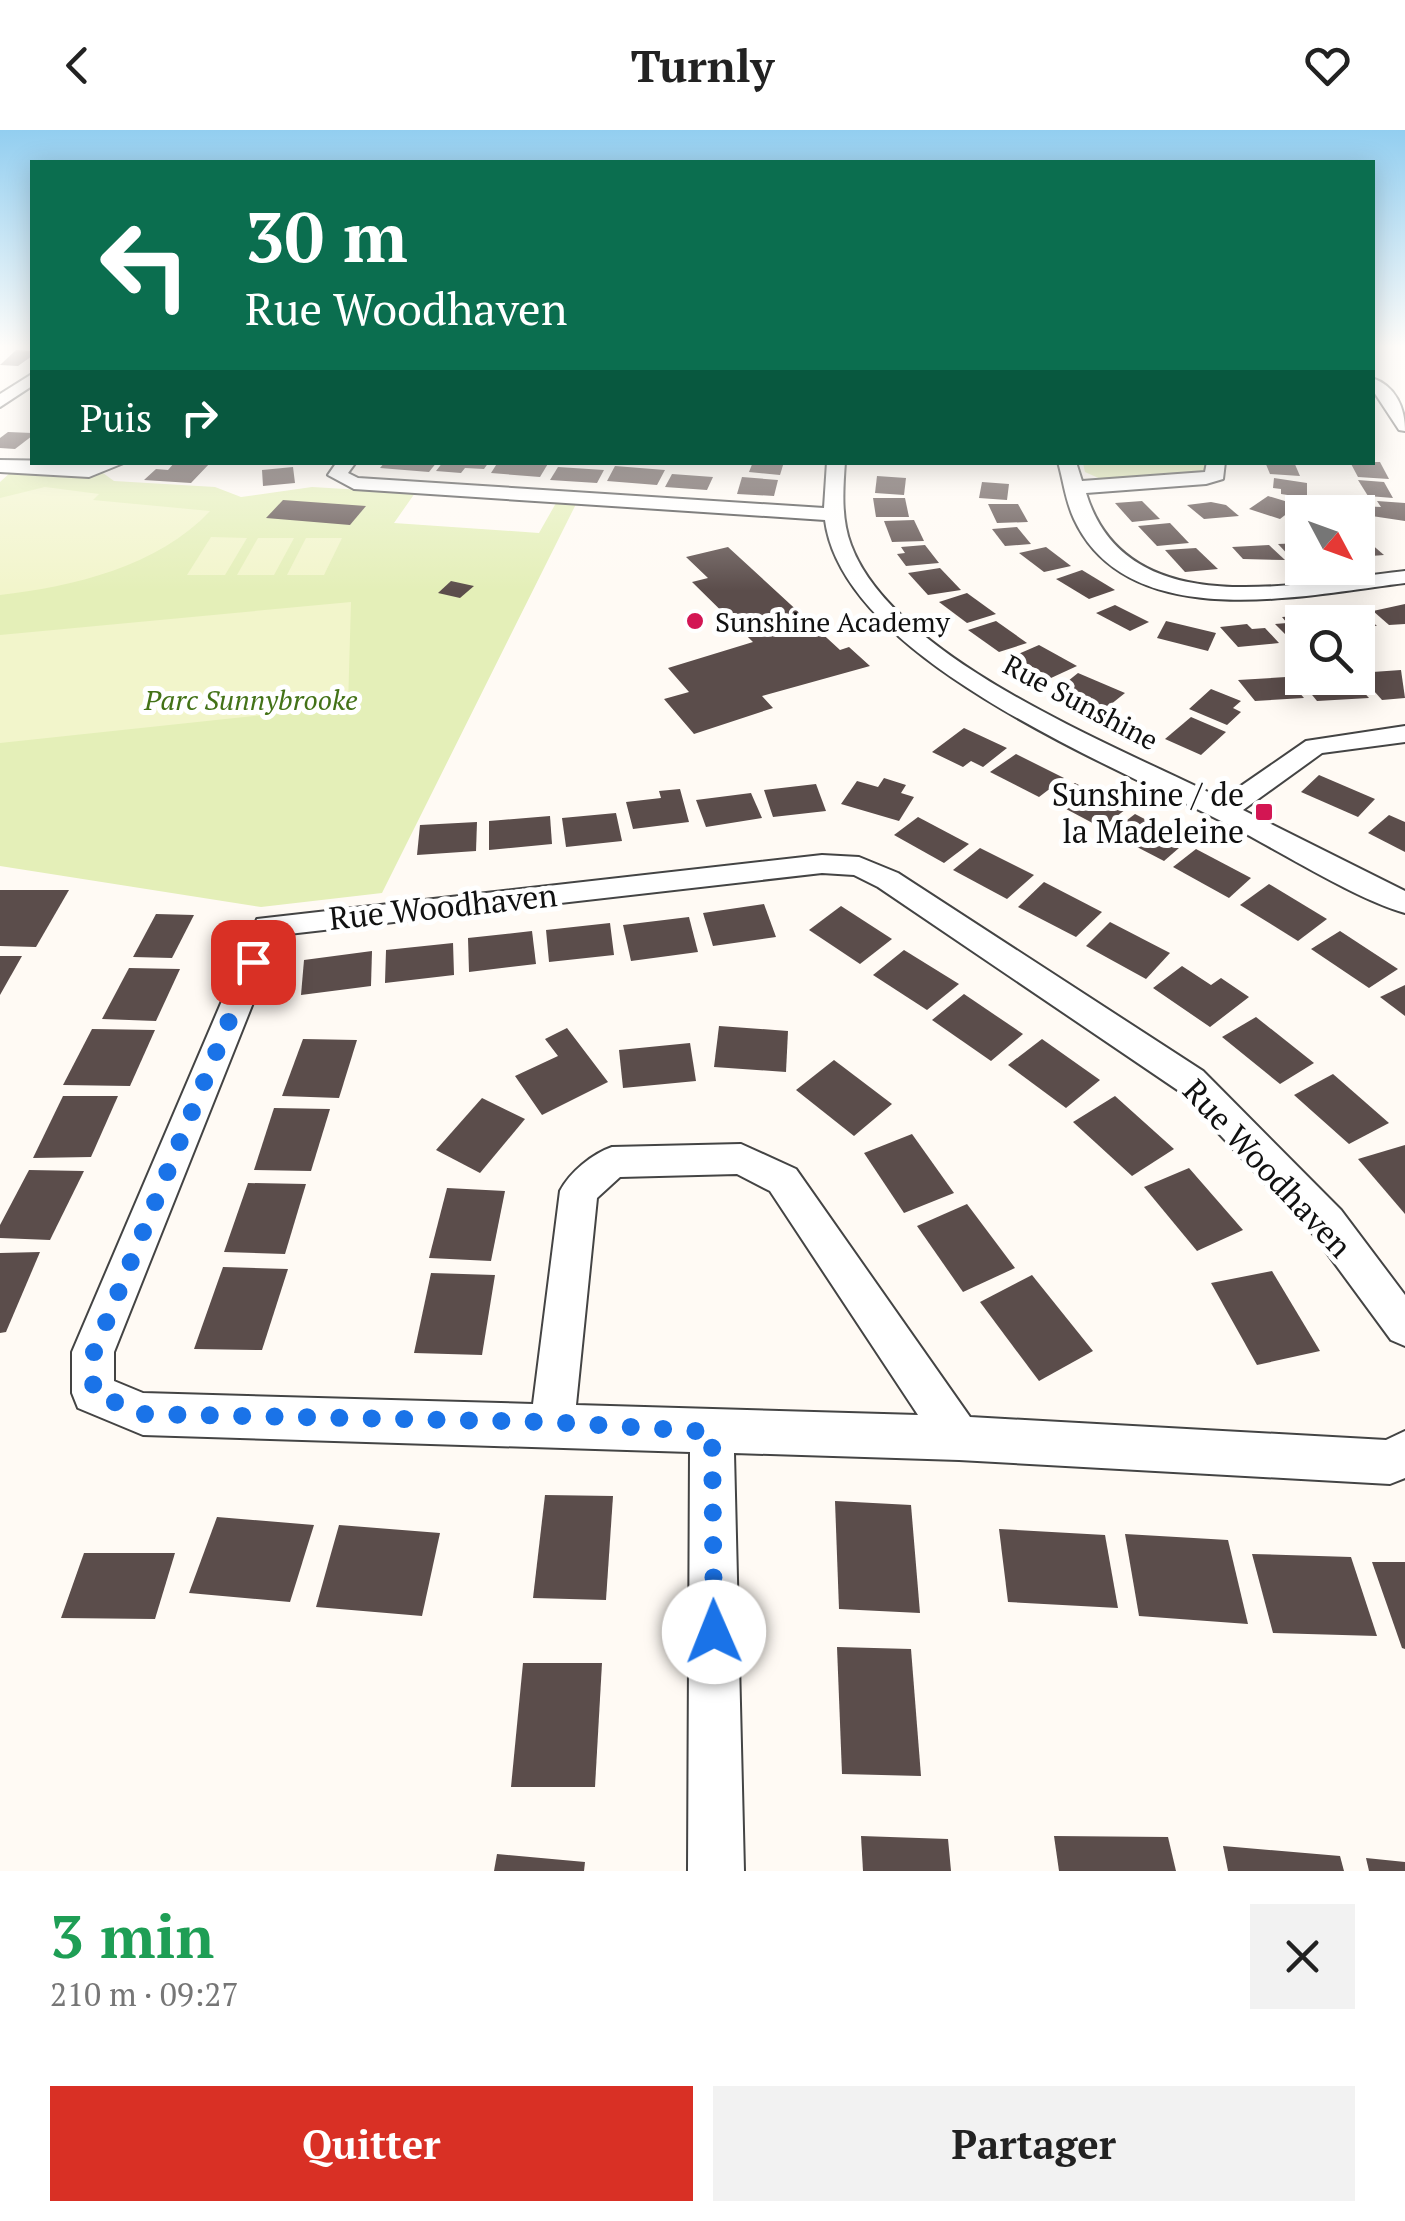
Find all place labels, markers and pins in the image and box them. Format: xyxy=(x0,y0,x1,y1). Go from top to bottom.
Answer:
place label: Sunshine Academy xyxy=(715,603,951,640)
marker: Sunshine Academy xyxy=(684,610,706,632)
place label: Sunshine / de la Madeleine xyxy=(1052,773,1244,852)
marker: Sunshine / de la Madeleine xyxy=(1253,801,1275,823)
pin xyxy=(211,920,296,1005)

